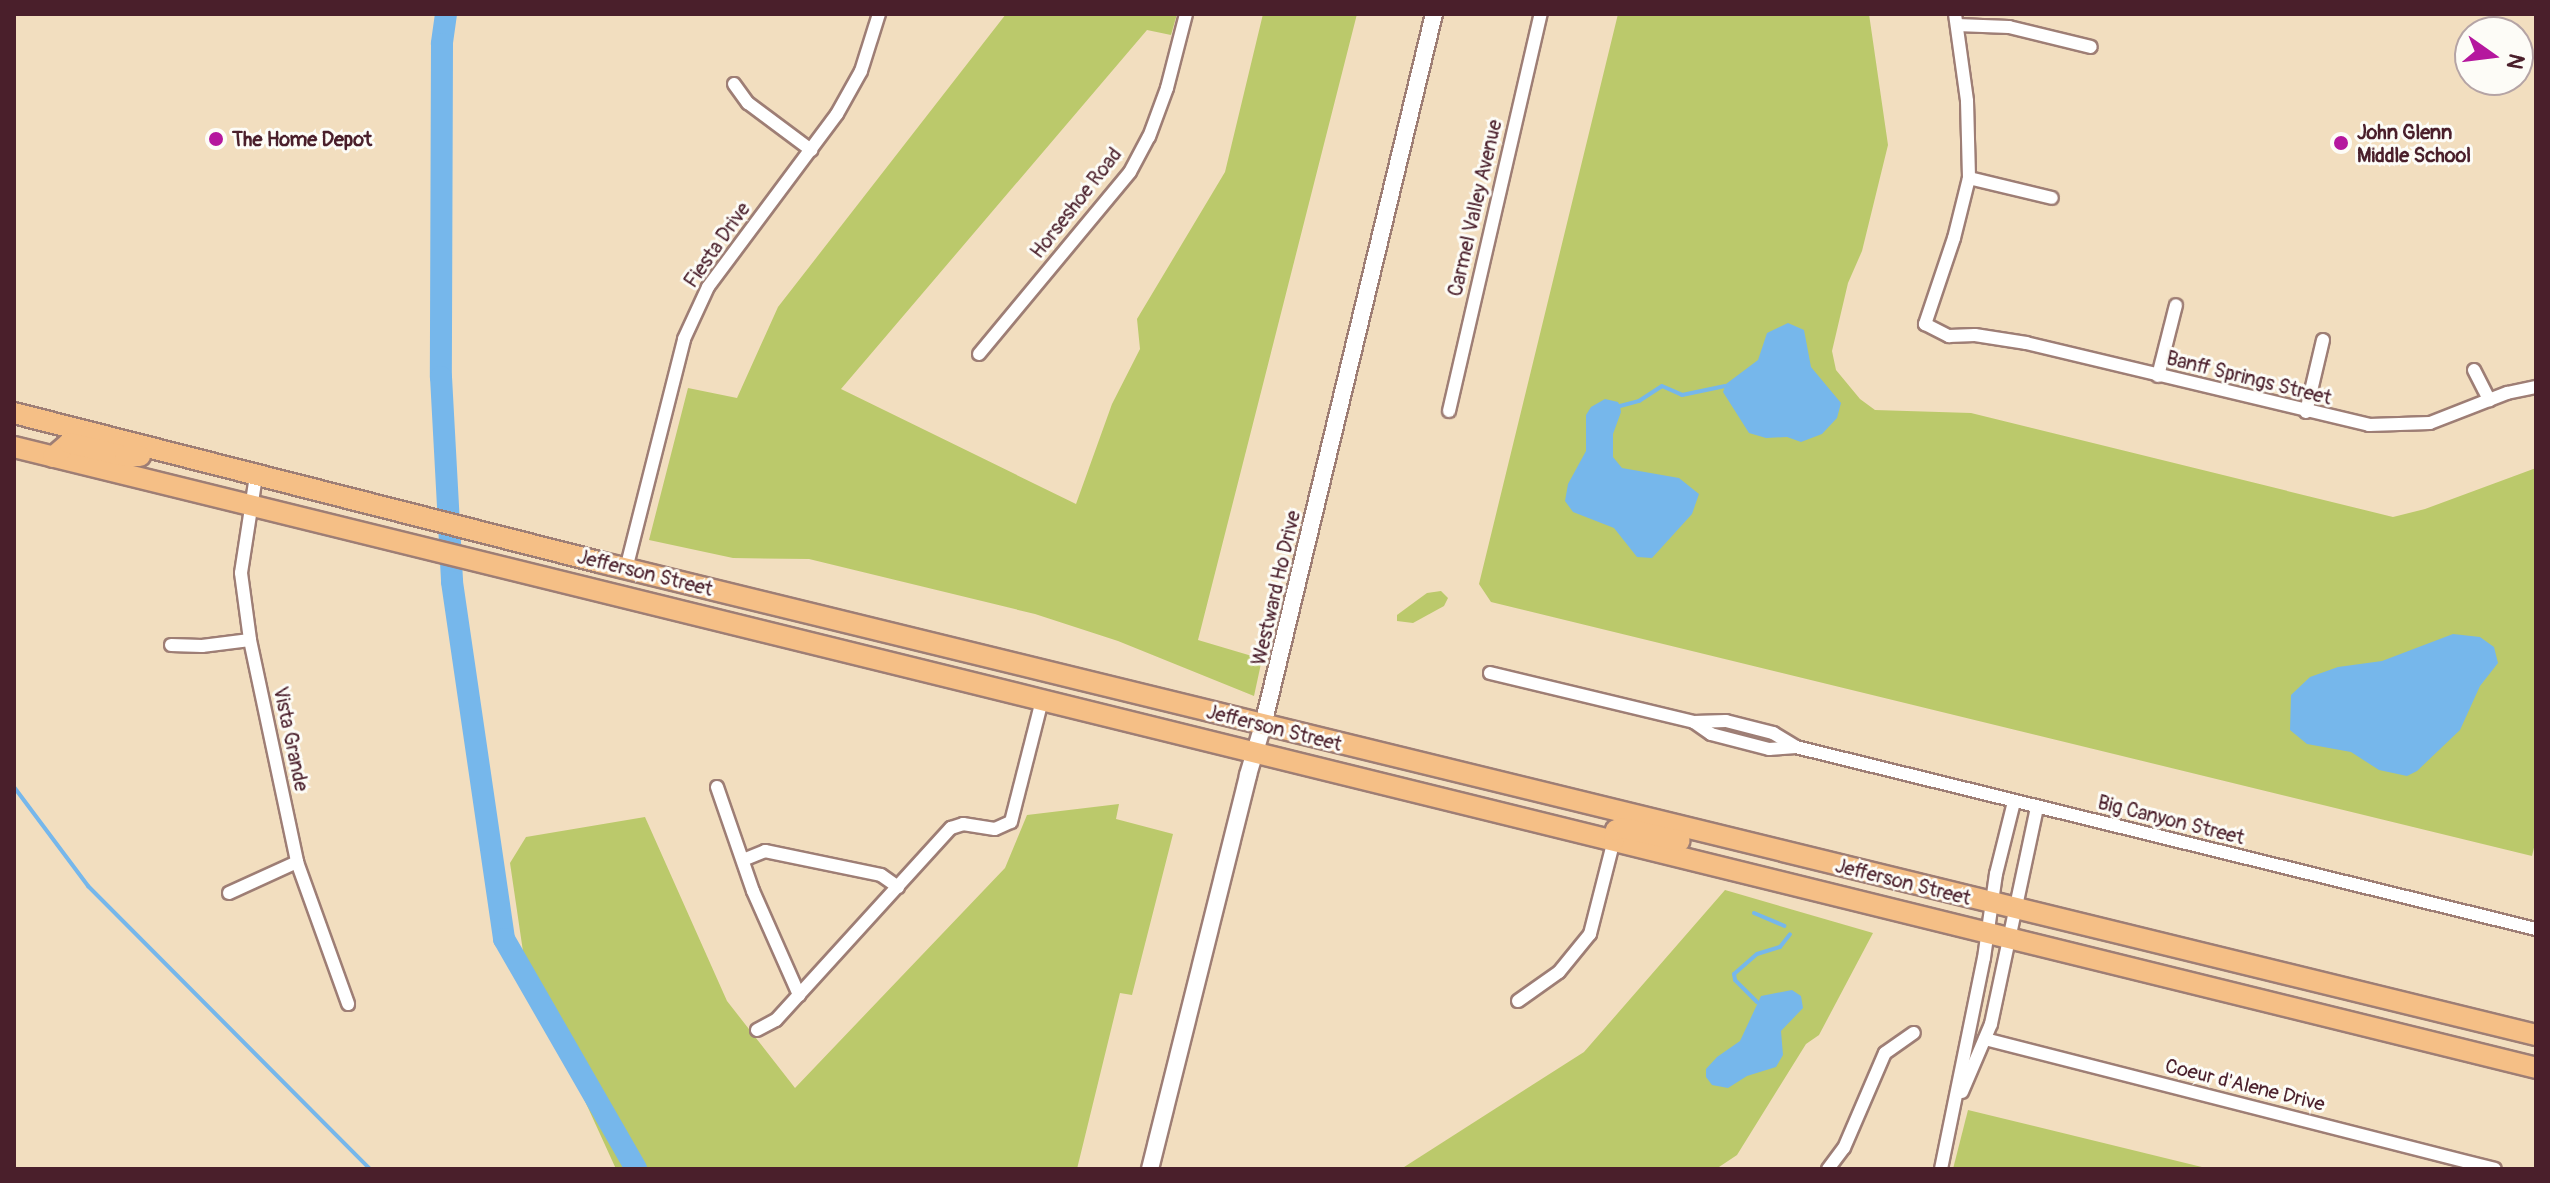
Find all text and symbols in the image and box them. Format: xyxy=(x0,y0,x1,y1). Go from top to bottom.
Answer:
north arrow xyxy=(2454,16,2534,96)
text: N xyxy=(2500,51,2531,72)
street label: Carmel Valley Avenue xyxy=(1443,117,1507,299)
place label: John Glenn Middle School xyxy=(2357,120,2471,167)
place label: The Home Depot xyxy=(232,127,372,151)
marker: The Home Depot xyxy=(207,130,225,148)
marker: John Glenn Middle School xyxy=(2332,134,2350,152)
street label: Horseshoe Road xyxy=(1025,143,1127,263)
street label: Fiesta Drive xyxy=(679,198,755,292)
street label: Banff Springs Street xyxy=(2164,346,2334,410)
street label: Westward Ho Drive xyxy=(1247,508,1305,668)
street label: Jefferson Street xyxy=(575,545,715,601)
street label: Vista Grande xyxy=(268,684,314,794)
street label: Jefferson Street xyxy=(1204,700,1344,756)
street label: Big Canyon Street xyxy=(2095,790,2247,850)
street label: Jefferson Street xyxy=(1833,854,1973,910)
street label: Coeur d'Alene Drive xyxy=(2163,1054,2327,1116)

